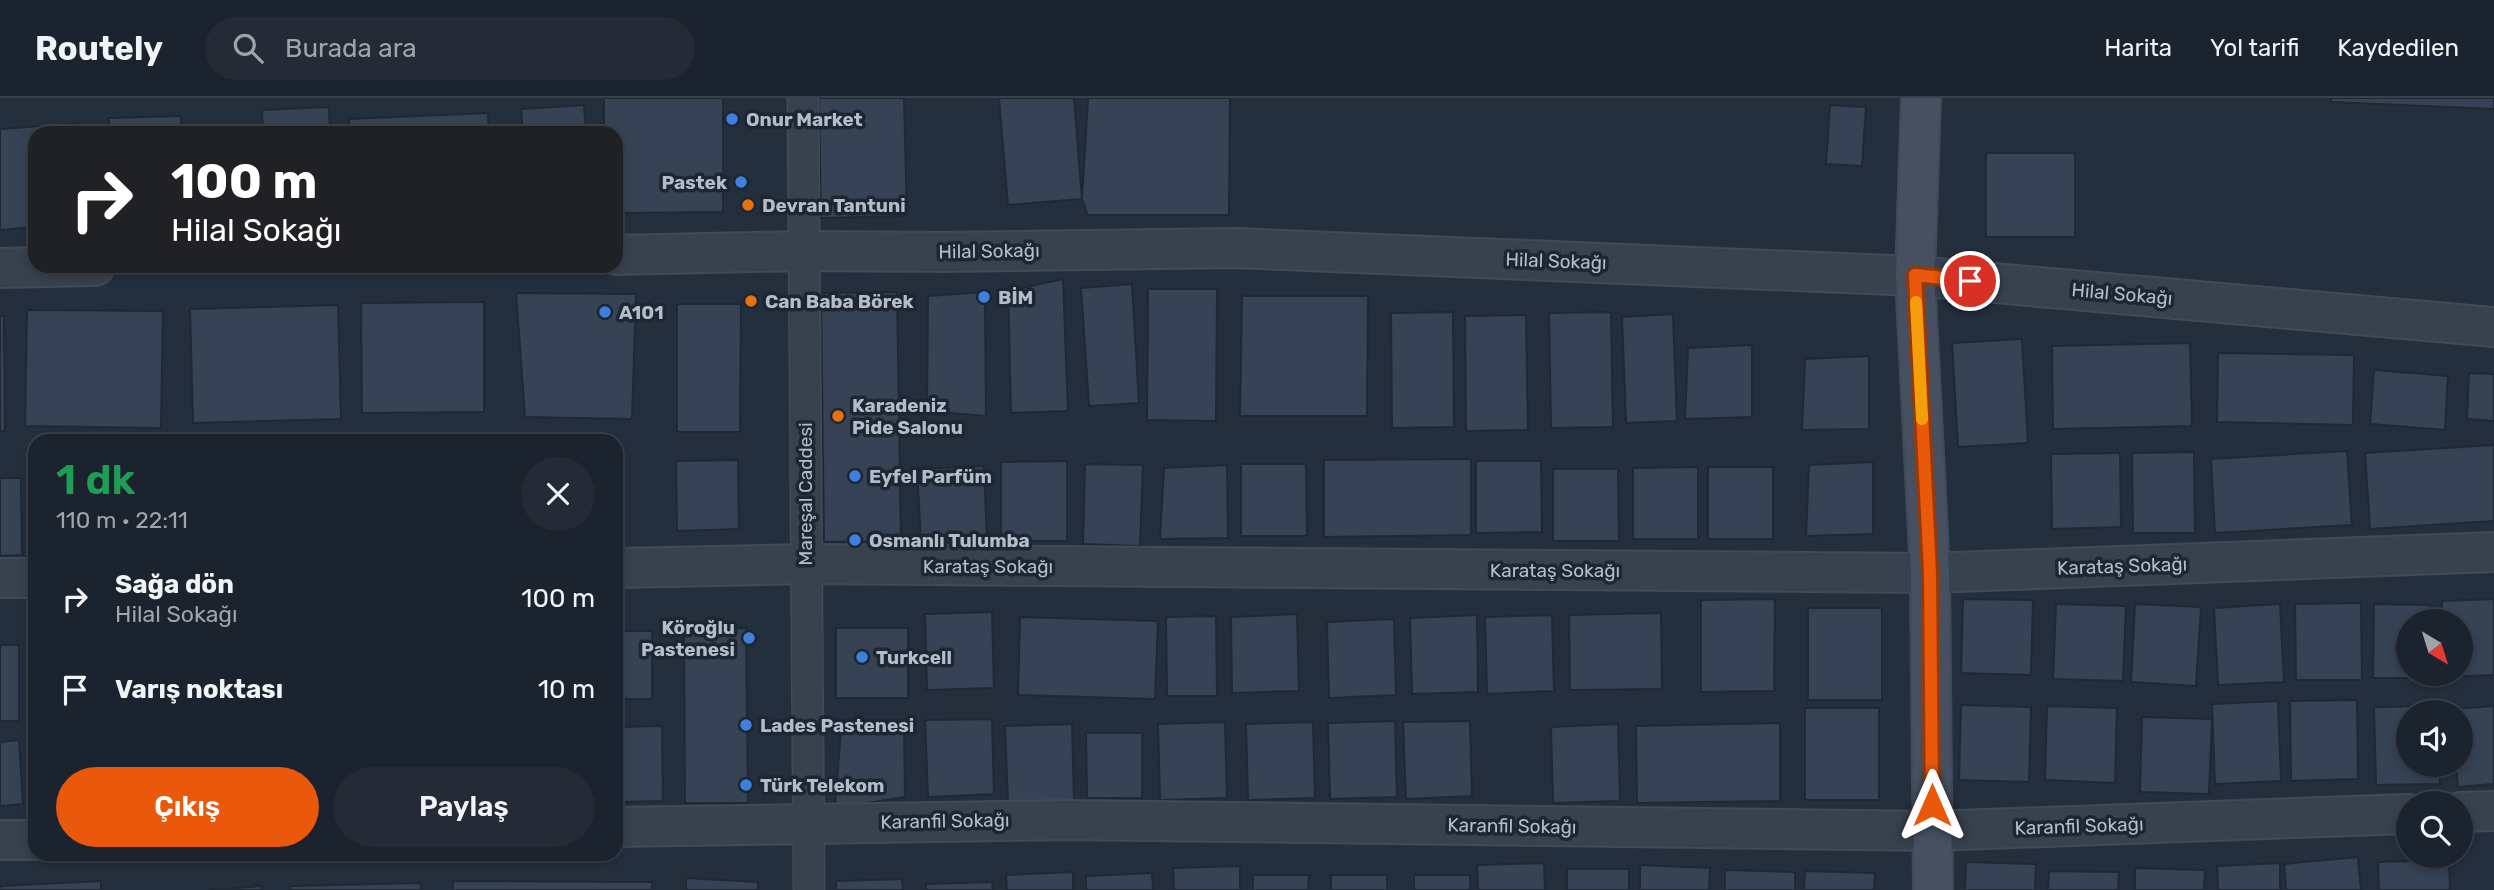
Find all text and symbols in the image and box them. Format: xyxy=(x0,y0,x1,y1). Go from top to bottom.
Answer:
search box xyxy=(205,17,695,80)
text: Routely xyxy=(35,29,163,68)
icon: search xyxy=(229,29,267,67)
text: Burada ara xyxy=(285,33,417,64)
text: Harita xyxy=(2104,34,2172,62)
text: Yol tarifi xyxy=(2210,34,2299,62)
text: Kaydedilen xyxy=(2337,34,2459,62)
place label: Onur Market xyxy=(746,108,863,131)
marker: Onur Market xyxy=(724,111,740,127)
text: 100 m xyxy=(171,152,317,210)
icon: right xyxy=(56,154,147,245)
place label: Pastek xyxy=(661,171,727,194)
marker: Pastek xyxy=(733,174,749,190)
place label: Devran Tantuni xyxy=(762,194,906,217)
marker: Devran Tantuni xyxy=(740,197,756,213)
text: Hilal Sokağı xyxy=(171,211,342,249)
street label: Hilal Sokağı xyxy=(938,239,1040,263)
street label: Hilal Sokağı xyxy=(1505,248,1607,274)
pin xyxy=(1940,251,2000,311)
icon: arrive xyxy=(1951,262,1989,300)
street label: Hilal Sokağı xyxy=(2071,278,2173,310)
place label: BİM xyxy=(998,286,1033,309)
marker: BİM xyxy=(976,289,992,305)
place label: Can Baba Börek xyxy=(765,290,914,313)
marker: Can Baba Börek xyxy=(743,293,759,309)
place label: A101 xyxy=(619,301,664,324)
marker: A101 xyxy=(597,304,613,320)
place label: Karadeniz Pide Salonu xyxy=(852,394,963,439)
marker: Karadeniz Pide Salonu xyxy=(830,408,846,424)
street label: Mareşal Caddesi xyxy=(794,422,817,566)
text: 1 dk xyxy=(56,455,135,505)
button: close xyxy=(521,457,595,531)
place label: Eyfel Parfüm xyxy=(869,465,992,488)
marker: Eyfel Parfüm xyxy=(847,468,863,484)
text: 110 m · 22:11 xyxy=(56,506,188,534)
place label: Osmanlı Tulumba xyxy=(869,529,1030,552)
marker: Osmanlı Tulumba xyxy=(847,532,863,548)
street label: Karataş Sokağı xyxy=(2057,552,2187,580)
street label: Karataş Sokağı xyxy=(923,555,1053,578)
street label: Karataş Sokağı xyxy=(1490,559,1620,582)
text: Sağa dön xyxy=(115,569,234,600)
icon: right xyxy=(56,580,94,618)
text: 100 m xyxy=(521,583,595,614)
text: Hilal Sokağı xyxy=(115,600,238,628)
north arrow xyxy=(2396,609,2473,686)
map controls xyxy=(2396,609,2473,868)
place label: Köroğlu Pastenesi xyxy=(641,616,735,661)
marker: Köroğlu Pastenesi xyxy=(741,630,757,646)
place label: Turkcell xyxy=(876,646,952,669)
marker: Turkcell xyxy=(854,649,870,665)
icon: arrive xyxy=(56,671,94,709)
text: Varış noktası xyxy=(115,674,283,705)
text: 10 m xyxy=(538,674,595,705)
button: sound xyxy=(2396,700,2473,777)
place label: Lades Pastenesi xyxy=(760,714,914,737)
marker: Lades Pastenesi xyxy=(738,717,754,733)
button: Çıkış xyxy=(56,767,319,847)
button: Paylaş xyxy=(333,767,595,847)
position arrow xyxy=(1895,768,1969,842)
place label: Türk Telekom xyxy=(760,774,884,797)
marker: Türk Telekom xyxy=(738,777,754,793)
button: search xyxy=(2396,791,2473,868)
street label: Karanfil Sokağı xyxy=(880,808,1010,834)
street label: Karanfil Sokağı xyxy=(2014,812,2144,840)
street label: Karanfil Sokağı xyxy=(1447,813,1577,839)

